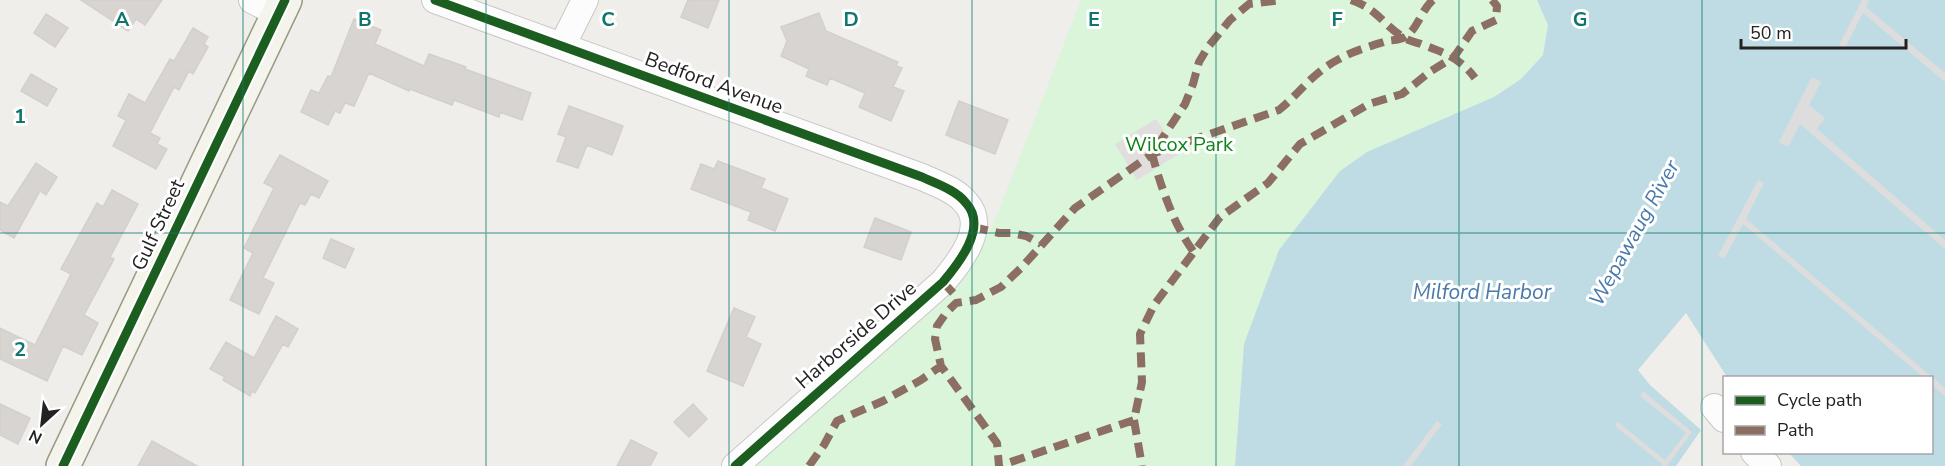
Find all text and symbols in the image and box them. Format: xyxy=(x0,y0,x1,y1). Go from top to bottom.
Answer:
text: A xyxy=(115,6,130,33)
text: B xyxy=(358,6,372,33)
text: C xyxy=(601,6,615,33)
text: D xyxy=(843,6,859,33)
text: E xyxy=(1088,6,1100,33)
text: F xyxy=(1331,6,1343,33)
text: G xyxy=(1573,6,1587,33)
scale bar xyxy=(1741,12,1906,50)
text: 50 m xyxy=(1750,21,1792,45)
street label: Bedford Avenue xyxy=(641,45,787,121)
text: 1 xyxy=(14,103,26,130)
park label: Wilcox Park xyxy=(1125,131,1234,158)
water label: Wepawaug River xyxy=(1582,155,1686,311)
street label: Gulf Street xyxy=(125,174,191,275)
street label: Harborside Drive xyxy=(790,275,922,395)
water label: Milford Harbor xyxy=(1413,278,1552,306)
text: 2 xyxy=(14,336,26,363)
legend xyxy=(1723,376,1933,454)
text: Cycle path xyxy=(1777,388,1862,412)
north arrow xyxy=(12,394,72,454)
text: Path xyxy=(1777,418,1814,442)
text: N xyxy=(25,424,46,449)

